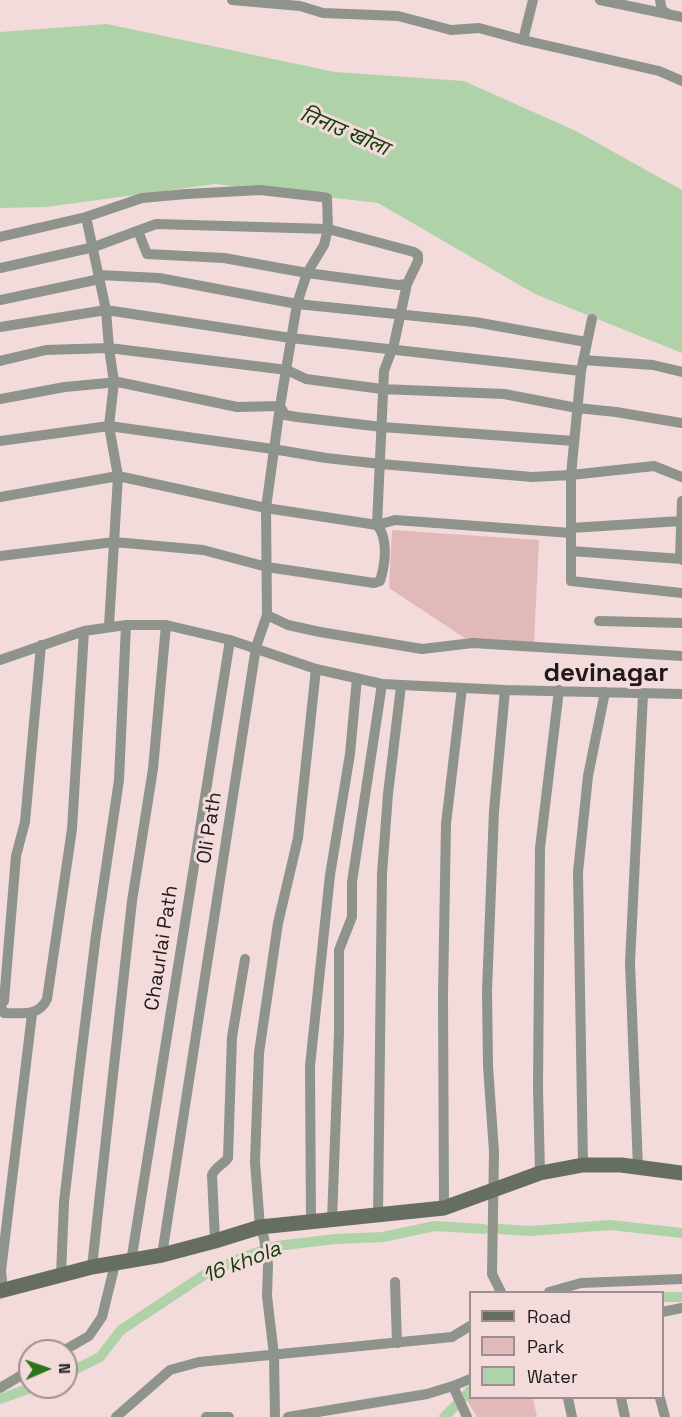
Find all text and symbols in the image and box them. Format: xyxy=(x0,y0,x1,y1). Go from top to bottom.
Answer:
water label: तिनाउ खोला xyxy=(296,102,392,162)
district label: devinagar xyxy=(543,658,669,690)
street label: Oli Path xyxy=(192,790,228,866)
street label: Chaurlai Path xyxy=(140,884,184,1012)
water label: 16 khola xyxy=(199,1237,285,1289)
legend xyxy=(469,1291,664,1399)
text: Road xyxy=(527,1305,571,1328)
text: Park xyxy=(527,1335,564,1358)
north arrow xyxy=(18,1339,78,1399)
text: N xyxy=(54,1363,75,1374)
text: Water xyxy=(527,1365,578,1388)

